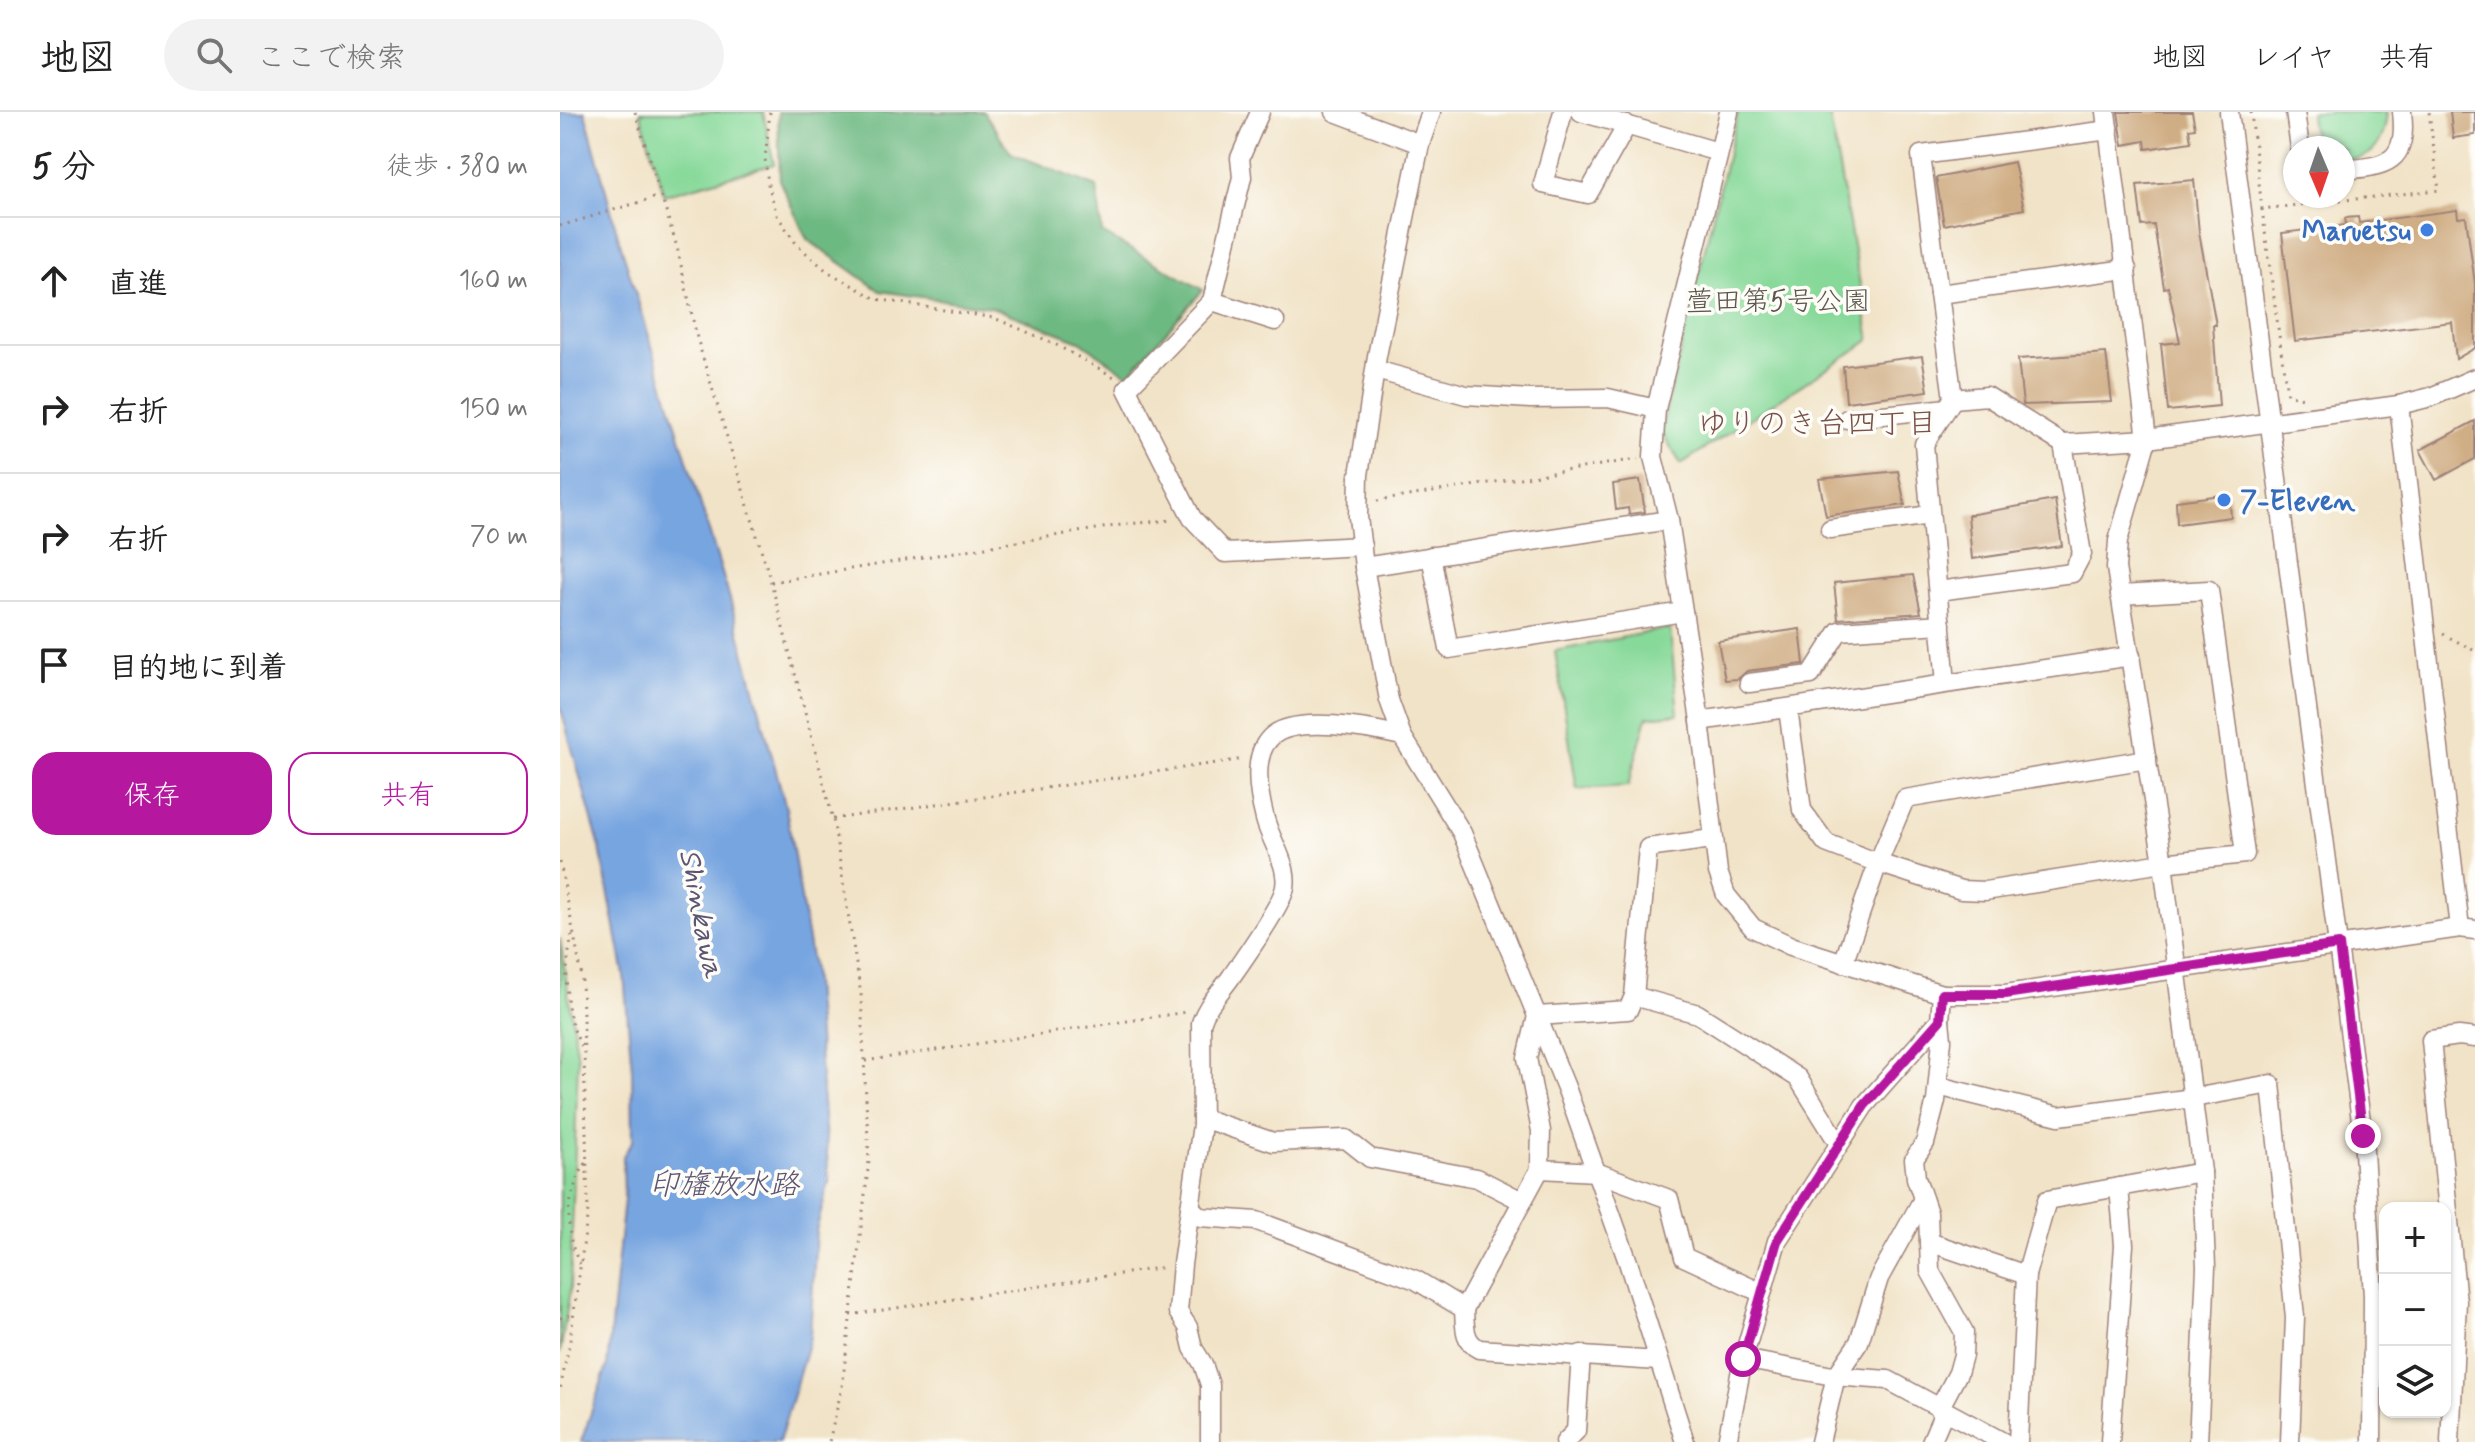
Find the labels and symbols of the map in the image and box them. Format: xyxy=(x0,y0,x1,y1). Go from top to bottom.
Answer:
north arrow xyxy=(2283,136,2355,208)
place label: Maruetsu xyxy=(2302,214,2411,251)
marker: Maruetsu xyxy=(2418,221,2436,239)
park label: 萱田第5号公園 xyxy=(1686,284,1870,321)
district label: ゆりのき台四丁目 xyxy=(1697,405,1937,444)
place label: 7-Eleven xyxy=(2240,484,2356,521)
marker: 7-Eleven xyxy=(2215,491,2233,509)
water label: Shinkawa xyxy=(669,846,732,982)
route end xyxy=(2345,1118,2381,1154)
water label: 印旛放水路 xyxy=(649,1166,801,1205)
route start xyxy=(1725,1341,1761,1377)

